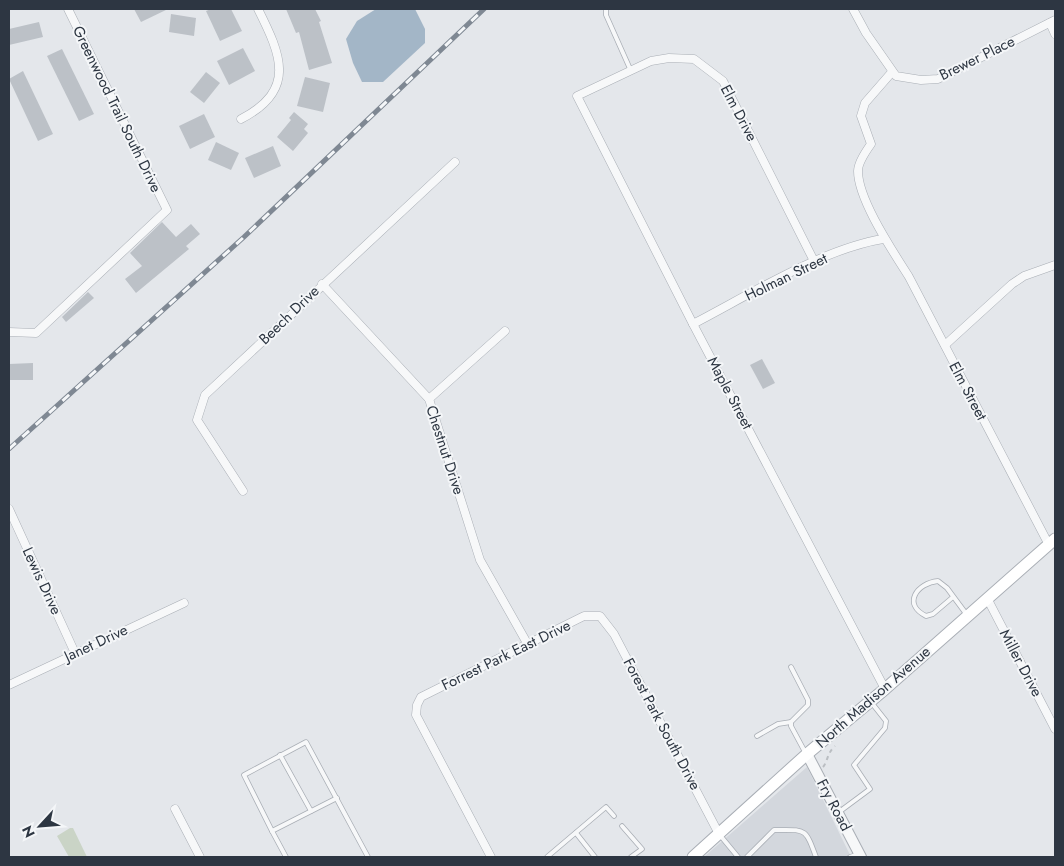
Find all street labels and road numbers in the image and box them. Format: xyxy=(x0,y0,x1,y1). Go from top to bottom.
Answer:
street label: Greenwood Trail South Drive xyxy=(67,22,167,196)
street label: Brewer Place xyxy=(935,30,1019,86)
street label: Elm Drive xyxy=(715,81,763,145)
street label: Holman Street xyxy=(741,247,831,306)
street label: Beech Drive xyxy=(254,280,324,350)
street label: Maple Street xyxy=(702,353,759,434)
street label: Elm Street xyxy=(943,358,993,425)
street label: Chestnut Drive xyxy=(420,403,470,498)
street label: Lewis Drive xyxy=(17,544,67,619)
street label: Forrest Park East Drive xyxy=(438,614,575,696)
street label: Janet Drive xyxy=(59,619,132,668)
street label: Miller Drive xyxy=(994,625,1048,701)
street label: North Madison Avenue xyxy=(811,641,936,753)
street label: Forest Park South Drive xyxy=(618,654,706,794)
street label: Fry Road xyxy=(811,775,857,835)

